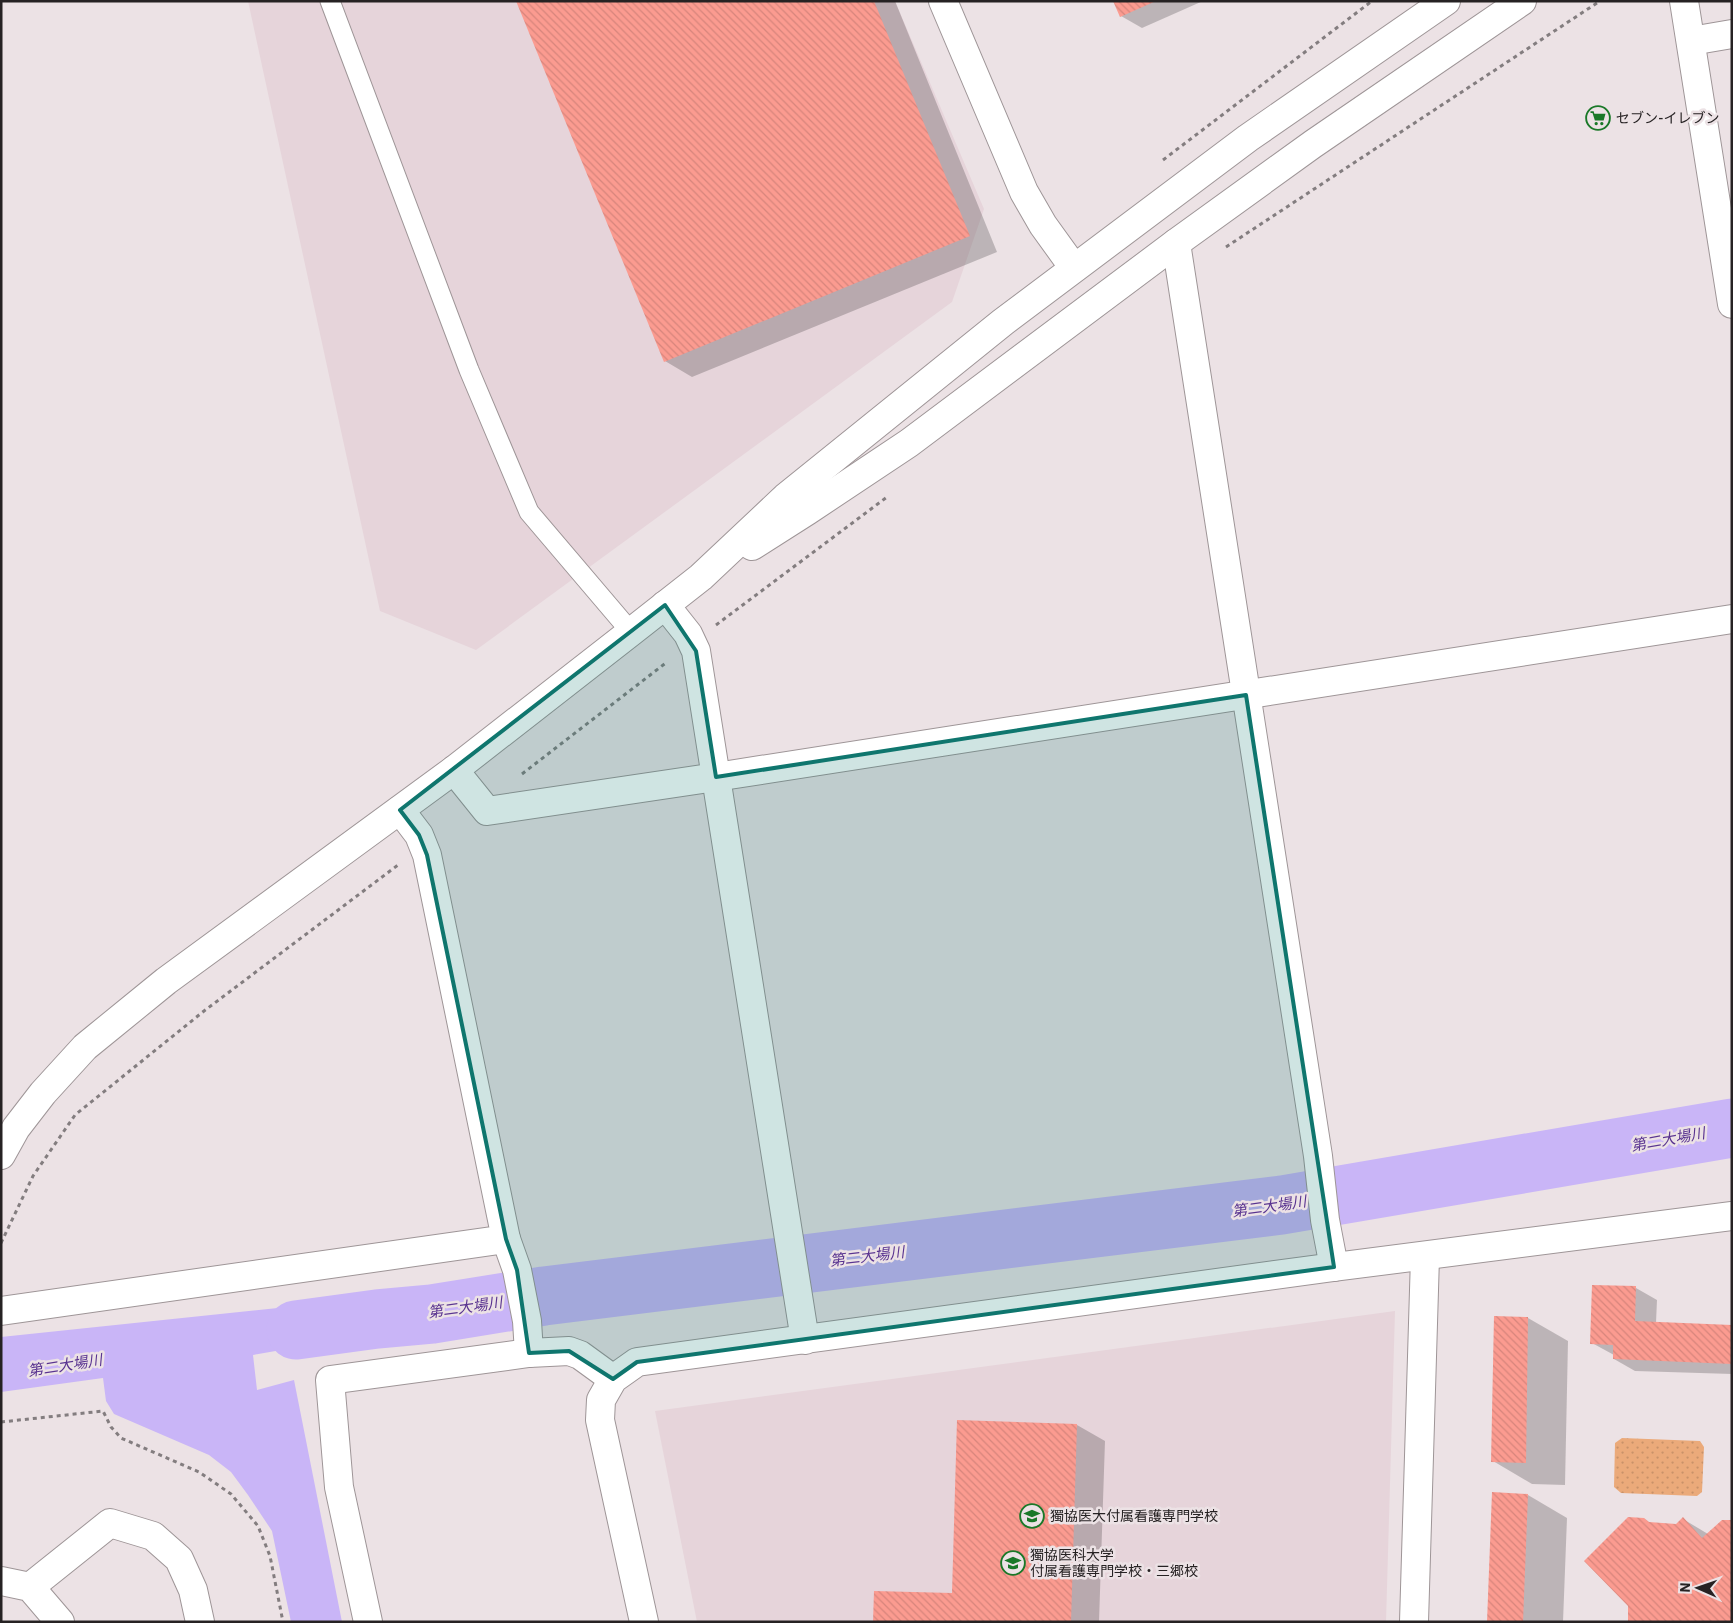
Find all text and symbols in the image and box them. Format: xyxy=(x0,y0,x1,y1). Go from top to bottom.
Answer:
supermarket icon: セブン-イレブン xyxy=(1585,105,1611,131)
place label: セブン-イレブン xyxy=(1616,109,1720,127)
water label: 第二大場川 xyxy=(1629,1123,1709,1155)
water label: 第二大場川 xyxy=(1231,1191,1309,1221)
water label: 第二大場川 xyxy=(829,1242,907,1270)
water label: 第二大場川 xyxy=(427,1292,505,1322)
water label: 第二大場川 xyxy=(26,1349,105,1380)
school or university icon: 獨協医大付属看護専門学校 xyxy=(1019,1503,1045,1529)
place label: 獨協医大付属看護専門学校 xyxy=(1050,1507,1218,1525)
place label: 獨協医科大学 付属看護専門学校・三郷校 xyxy=(1030,1546,1198,1580)
school or university icon: 獨協医科大学 付属看護専門学校・三郷校 xyxy=(1000,1550,1026,1576)
north arrow xyxy=(1673,1563,1723,1613)
text: N xyxy=(1676,1582,1694,1593)

